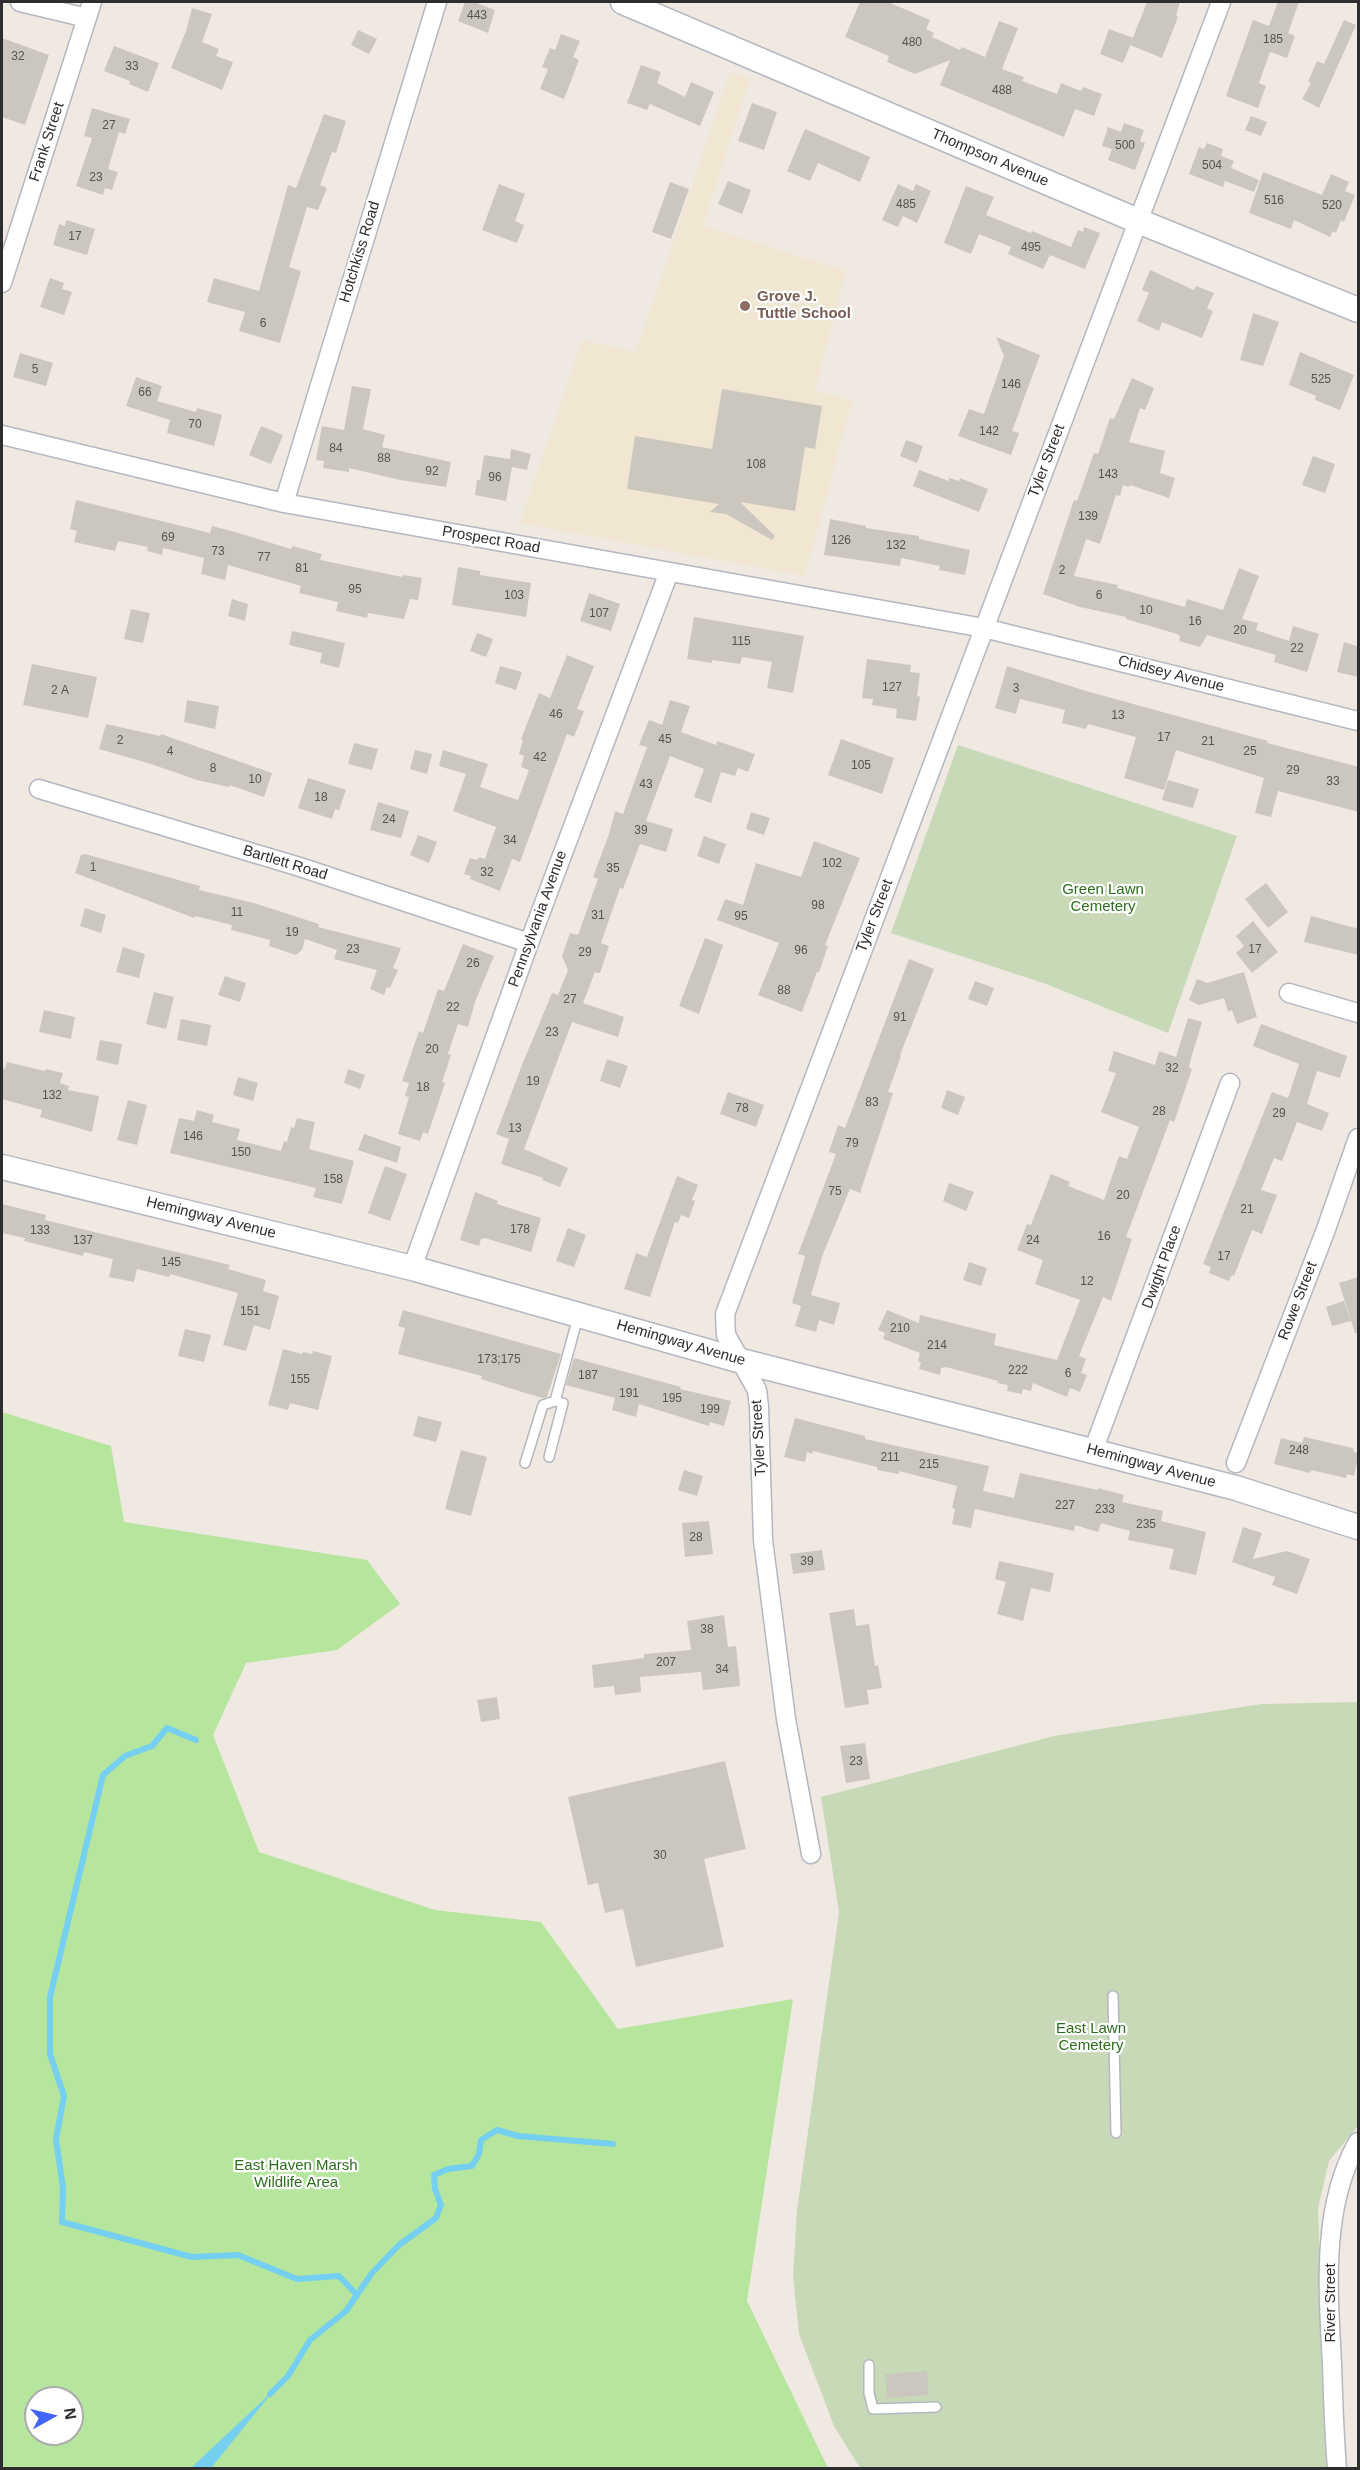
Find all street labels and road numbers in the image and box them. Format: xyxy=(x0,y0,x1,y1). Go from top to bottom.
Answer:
street label: Frank Street xyxy=(26,100,68,184)
street label: Thompson Avenue xyxy=(929,125,1051,191)
street label: Hotchkiss Road xyxy=(336,199,384,305)
street label: Tyler Street xyxy=(1025,422,1069,500)
street label: Prospect Road xyxy=(441,523,541,557)
street label: Chidsey Avenue xyxy=(1116,652,1226,696)
street label: Bartlett Road xyxy=(241,842,329,884)
street label: Pennsylvania Avenue xyxy=(505,848,571,990)
street label: Tyler Street xyxy=(853,877,897,955)
street label: Hemingway Avenue xyxy=(144,1193,278,1243)
street label: Dwight Place xyxy=(1139,1223,1185,1311)
street label: Rowe Street xyxy=(1275,1259,1321,1343)
street label: Hemingway Avenue xyxy=(615,1316,747,1370)
street label: Tyler Street xyxy=(748,1399,770,1477)
street label: Hemingway Avenue xyxy=(1084,1440,1218,1492)
street label: River Street xyxy=(1322,2263,1340,2343)

